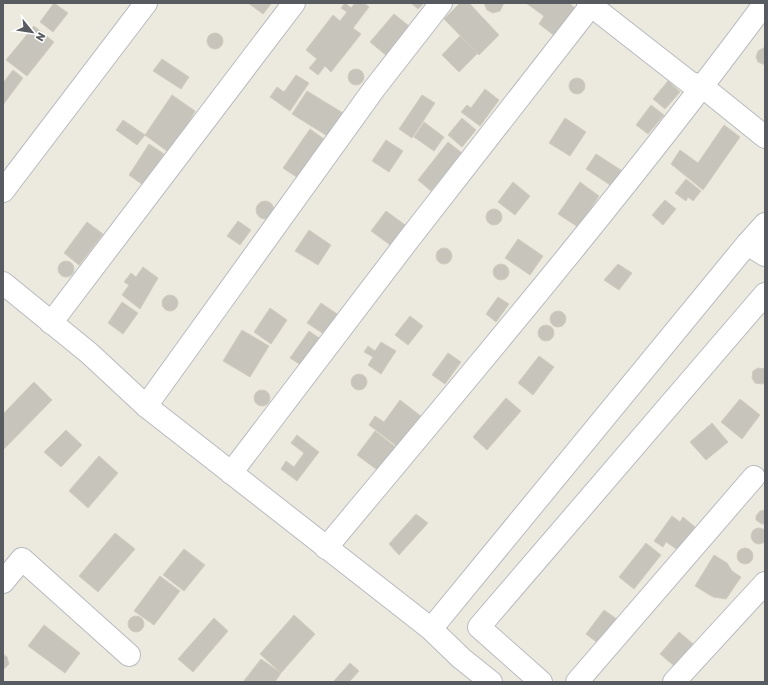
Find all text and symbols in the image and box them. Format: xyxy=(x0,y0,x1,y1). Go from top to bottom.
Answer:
north arrow xyxy=(12,12,52,52)
text: N xyxy=(33,30,48,43)

